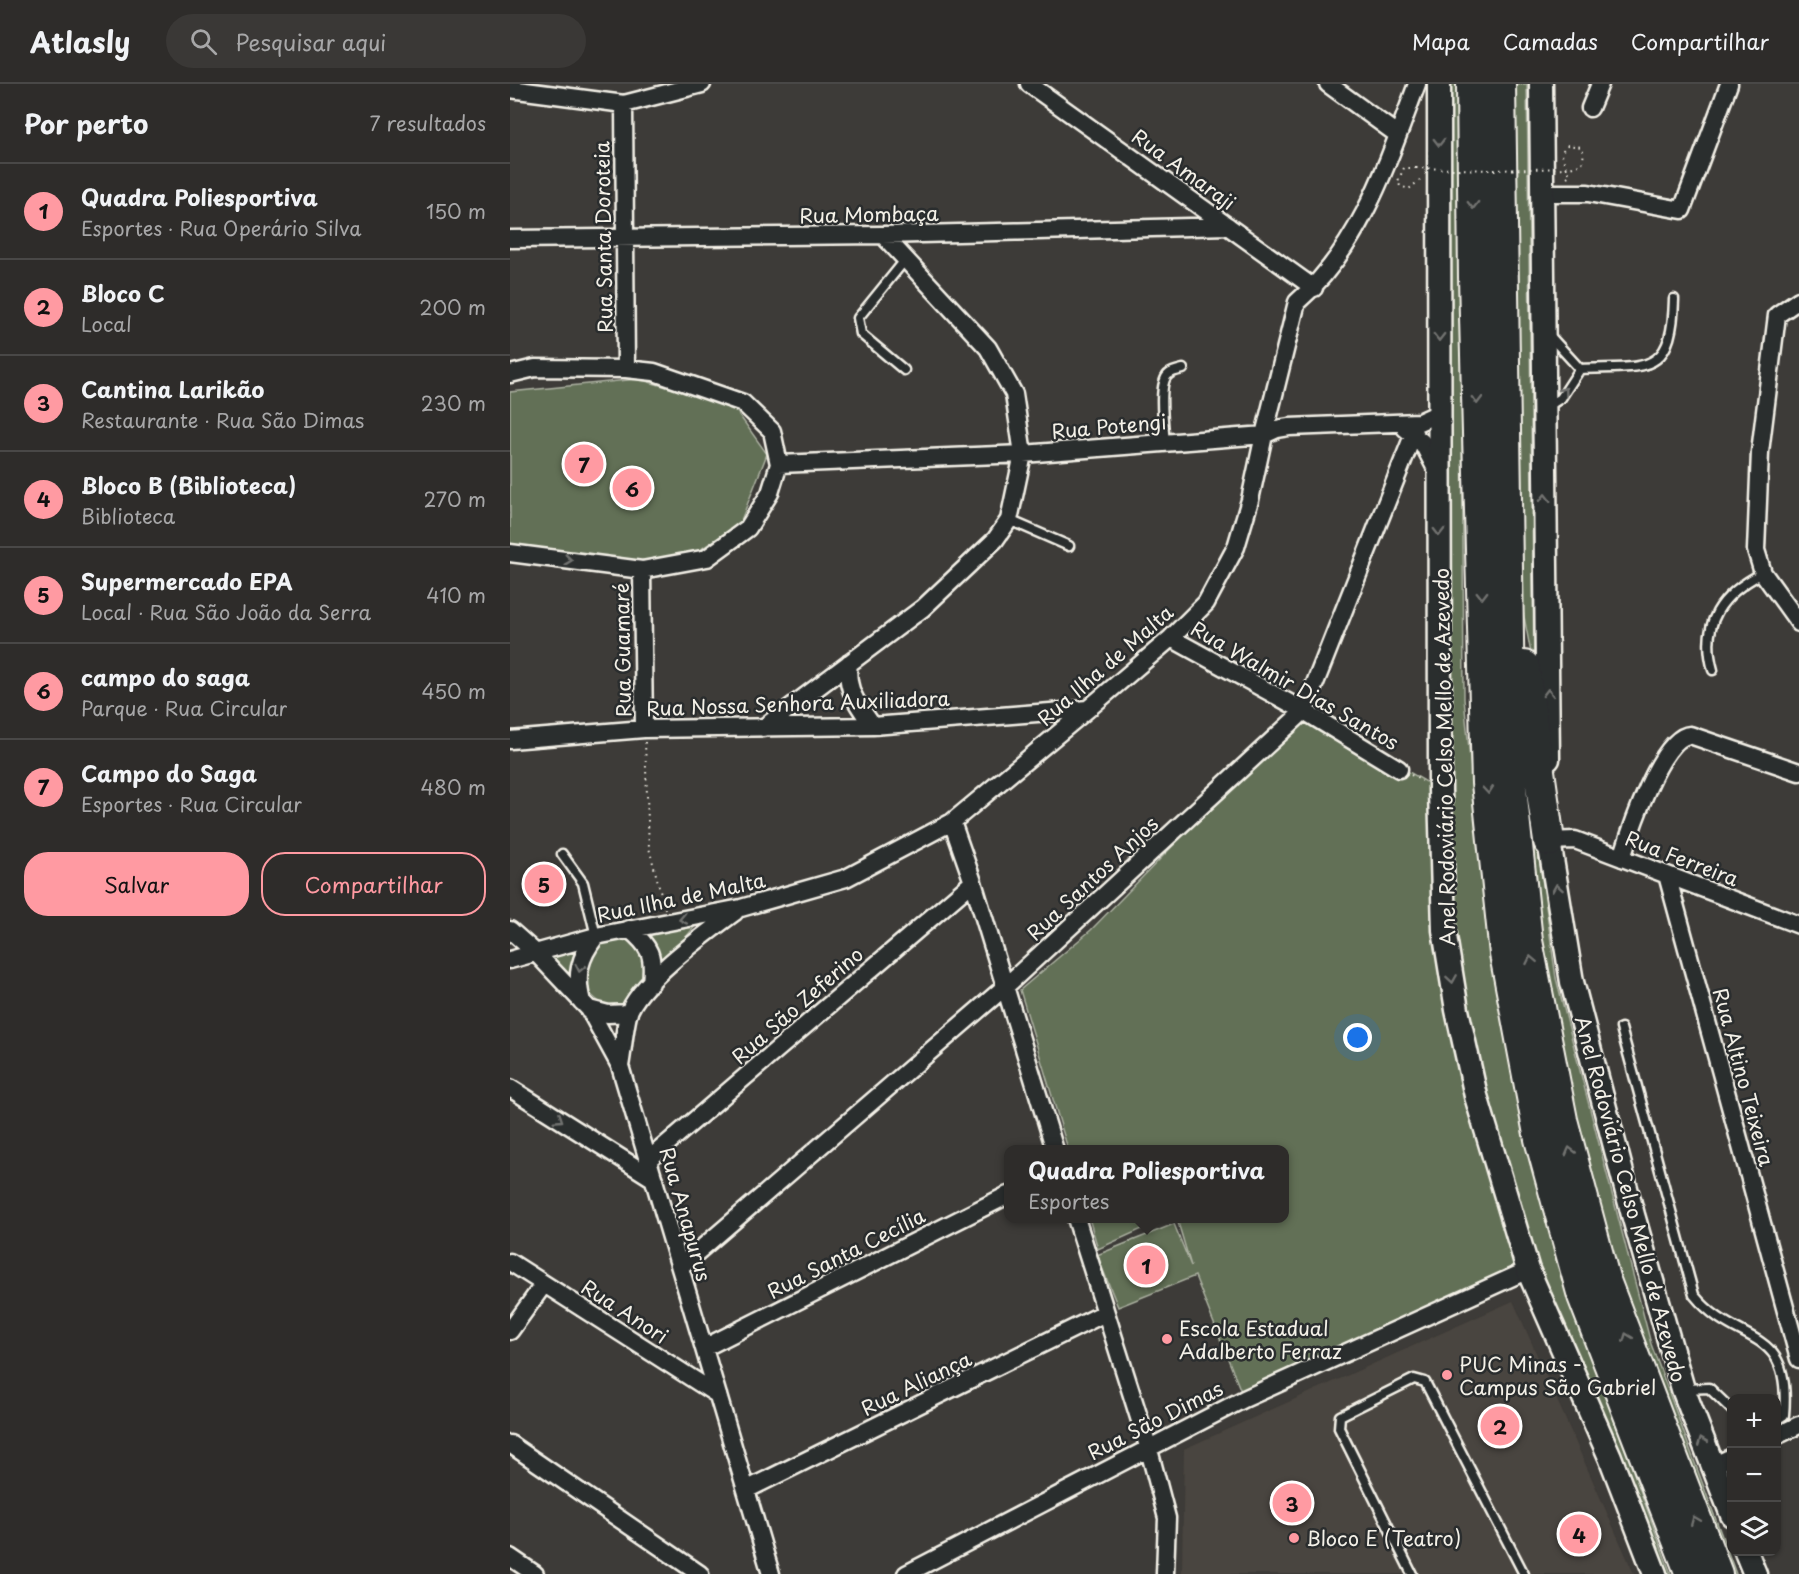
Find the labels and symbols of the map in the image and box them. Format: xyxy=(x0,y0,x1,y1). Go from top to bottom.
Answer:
street label: Rua Amaraji xyxy=(1126,121,1242,217)
one-way arrow xyxy=(1433,138,1445,147)
street label: Rua Santa Doroteia xyxy=(586,140,620,333)
street label: Rua Mombaça xyxy=(799,198,939,230)
one-way arrow xyxy=(1467,201,1480,210)
one-way arrow xyxy=(1433,333,1445,342)
one-way arrow xyxy=(1557,387,1568,398)
one-way arrow xyxy=(1471,396,1484,405)
street label: Rua Potengi xyxy=(1050,406,1168,446)
pin: 7 xyxy=(564,442,604,487)
pin: 6 xyxy=(612,466,652,510)
one-way arrow xyxy=(1539,494,1551,503)
one-way arrow xyxy=(1433,528,1445,537)
one-way arrow xyxy=(563,554,573,566)
street label: Anel Rodoviário Celso Mello de Azevedo xyxy=(1426,568,1462,946)
street label: Rua Guamaré xyxy=(606,583,638,717)
one-way arrow xyxy=(1476,591,1489,600)
street label: Rua Ilha de Malta xyxy=(1030,597,1180,733)
street label: Rua Walmir Dias Santos xyxy=(1185,613,1405,757)
street label: Rua Nossa Senhora Auxiliadora xyxy=(646,683,951,723)
one-way arrow xyxy=(1541,689,1554,698)
one-way arrow xyxy=(1481,786,1494,795)
street label: Rua Santos Anjos xyxy=(1019,809,1165,947)
street label: Rua Ferreira xyxy=(1621,823,1743,894)
pin: 5 xyxy=(525,862,564,906)
street label: Rua Ilha de Malta xyxy=(594,864,769,930)
one-way arrow xyxy=(1551,883,1564,893)
one-way arrow xyxy=(679,912,689,925)
street label: Rua São Zeferino xyxy=(725,939,869,1071)
one-way arrow xyxy=(1525,955,1538,965)
one-way arrow xyxy=(574,963,587,973)
one-way arrow xyxy=(1445,974,1457,983)
street label: Rua Altino Teixeira xyxy=(1706,985,1782,1170)
street label: Anel Rodoviário Celso Mello de Azevedo xyxy=(1568,1013,1694,1385)
your location xyxy=(1343,1023,1372,1052)
one-way arrow xyxy=(552,1112,563,1123)
street label: Rua Anapurus xyxy=(653,1143,719,1285)
one-way arrow xyxy=(1565,1146,1577,1157)
street label: Rua Santa Cecília xyxy=(762,1200,931,1306)
pin: 1 xyxy=(1126,1242,1166,1288)
street label: Rua Anori xyxy=(576,1272,674,1350)
place label: Escola Estadual Adalberto Ferraz xyxy=(1179,1313,1342,1366)
marker: Escola Estadual Adalberto Ferraz xyxy=(1160,1332,1174,1346)
one-way arrow xyxy=(1621,1332,1634,1343)
street label: Rua Aliança xyxy=(856,1343,976,1423)
place label: PUC Minas - Campus São Gabriel xyxy=(1459,1349,1656,1402)
marker: PUC Minas - Campus São Gabriel xyxy=(1440,1368,1454,1382)
street label: Rua São Dimas xyxy=(1082,1373,1228,1467)
pin: 2 xyxy=(1480,1404,1520,1448)
one-way arrow xyxy=(1697,1436,1710,1447)
pin: 3 xyxy=(1272,1480,1312,1526)
pin: 4 xyxy=(1560,1512,1598,1556)
one-way arrow xyxy=(1690,1515,1702,1526)
place label: Bloco E (Teatro) xyxy=(1306,1523,1461,1553)
marker: Bloco E (Teatro) xyxy=(1287,1531,1301,1545)

